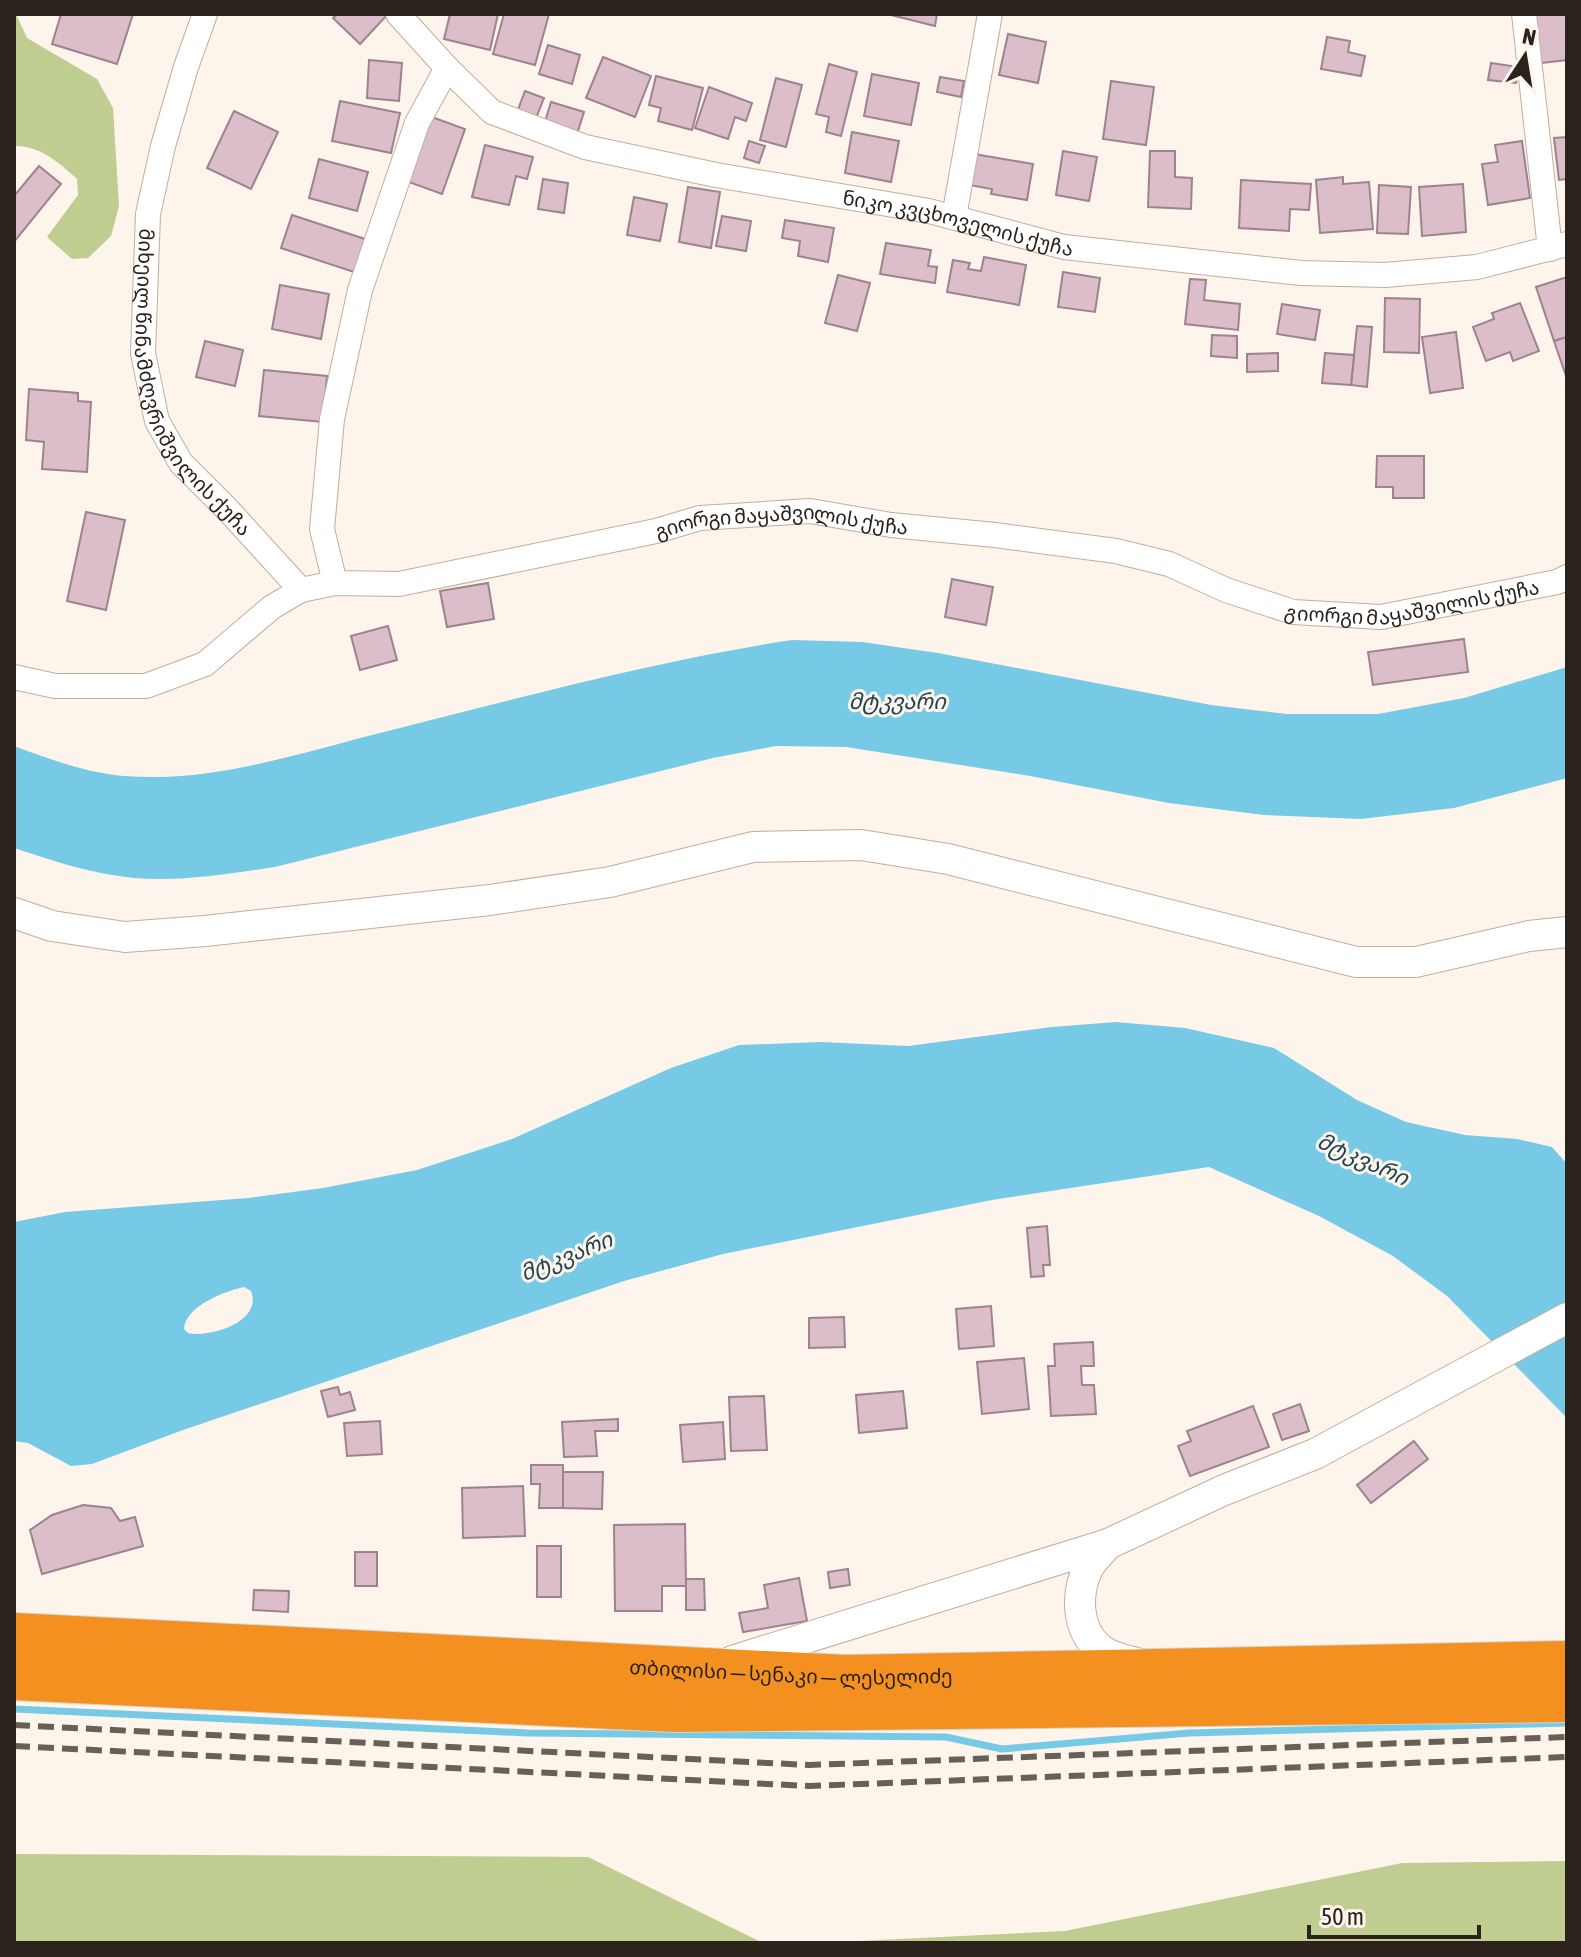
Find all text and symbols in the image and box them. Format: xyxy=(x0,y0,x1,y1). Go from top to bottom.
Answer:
north arrow xyxy=(1485,16,1565,96)
text: N xyxy=(1520,22,1538,51)
street label: ნიკო კვცხოველის ქუჩა xyxy=(841,185,1074,259)
street label: მიხეილ წინამძღვრიშვილის ქუჩა xyxy=(131,228,257,540)
street label: გიორგი მაყაშვილის ქუჩა xyxy=(652,499,909,543)
street label: გიორგი მაყაშვილის ქუჩა xyxy=(1282,574,1541,629)
water label: მტკვარი xyxy=(848,688,947,715)
water label: მტკვარი xyxy=(1313,1127,1414,1192)
water label: მტკვარი xyxy=(516,1225,618,1287)
street label: თბილისი — სენაკი — ლესელიძე xyxy=(629,1655,953,1691)
scale bar xyxy=(1309,1889,1479,1939)
text: 50 m xyxy=(1321,1903,1364,1930)

